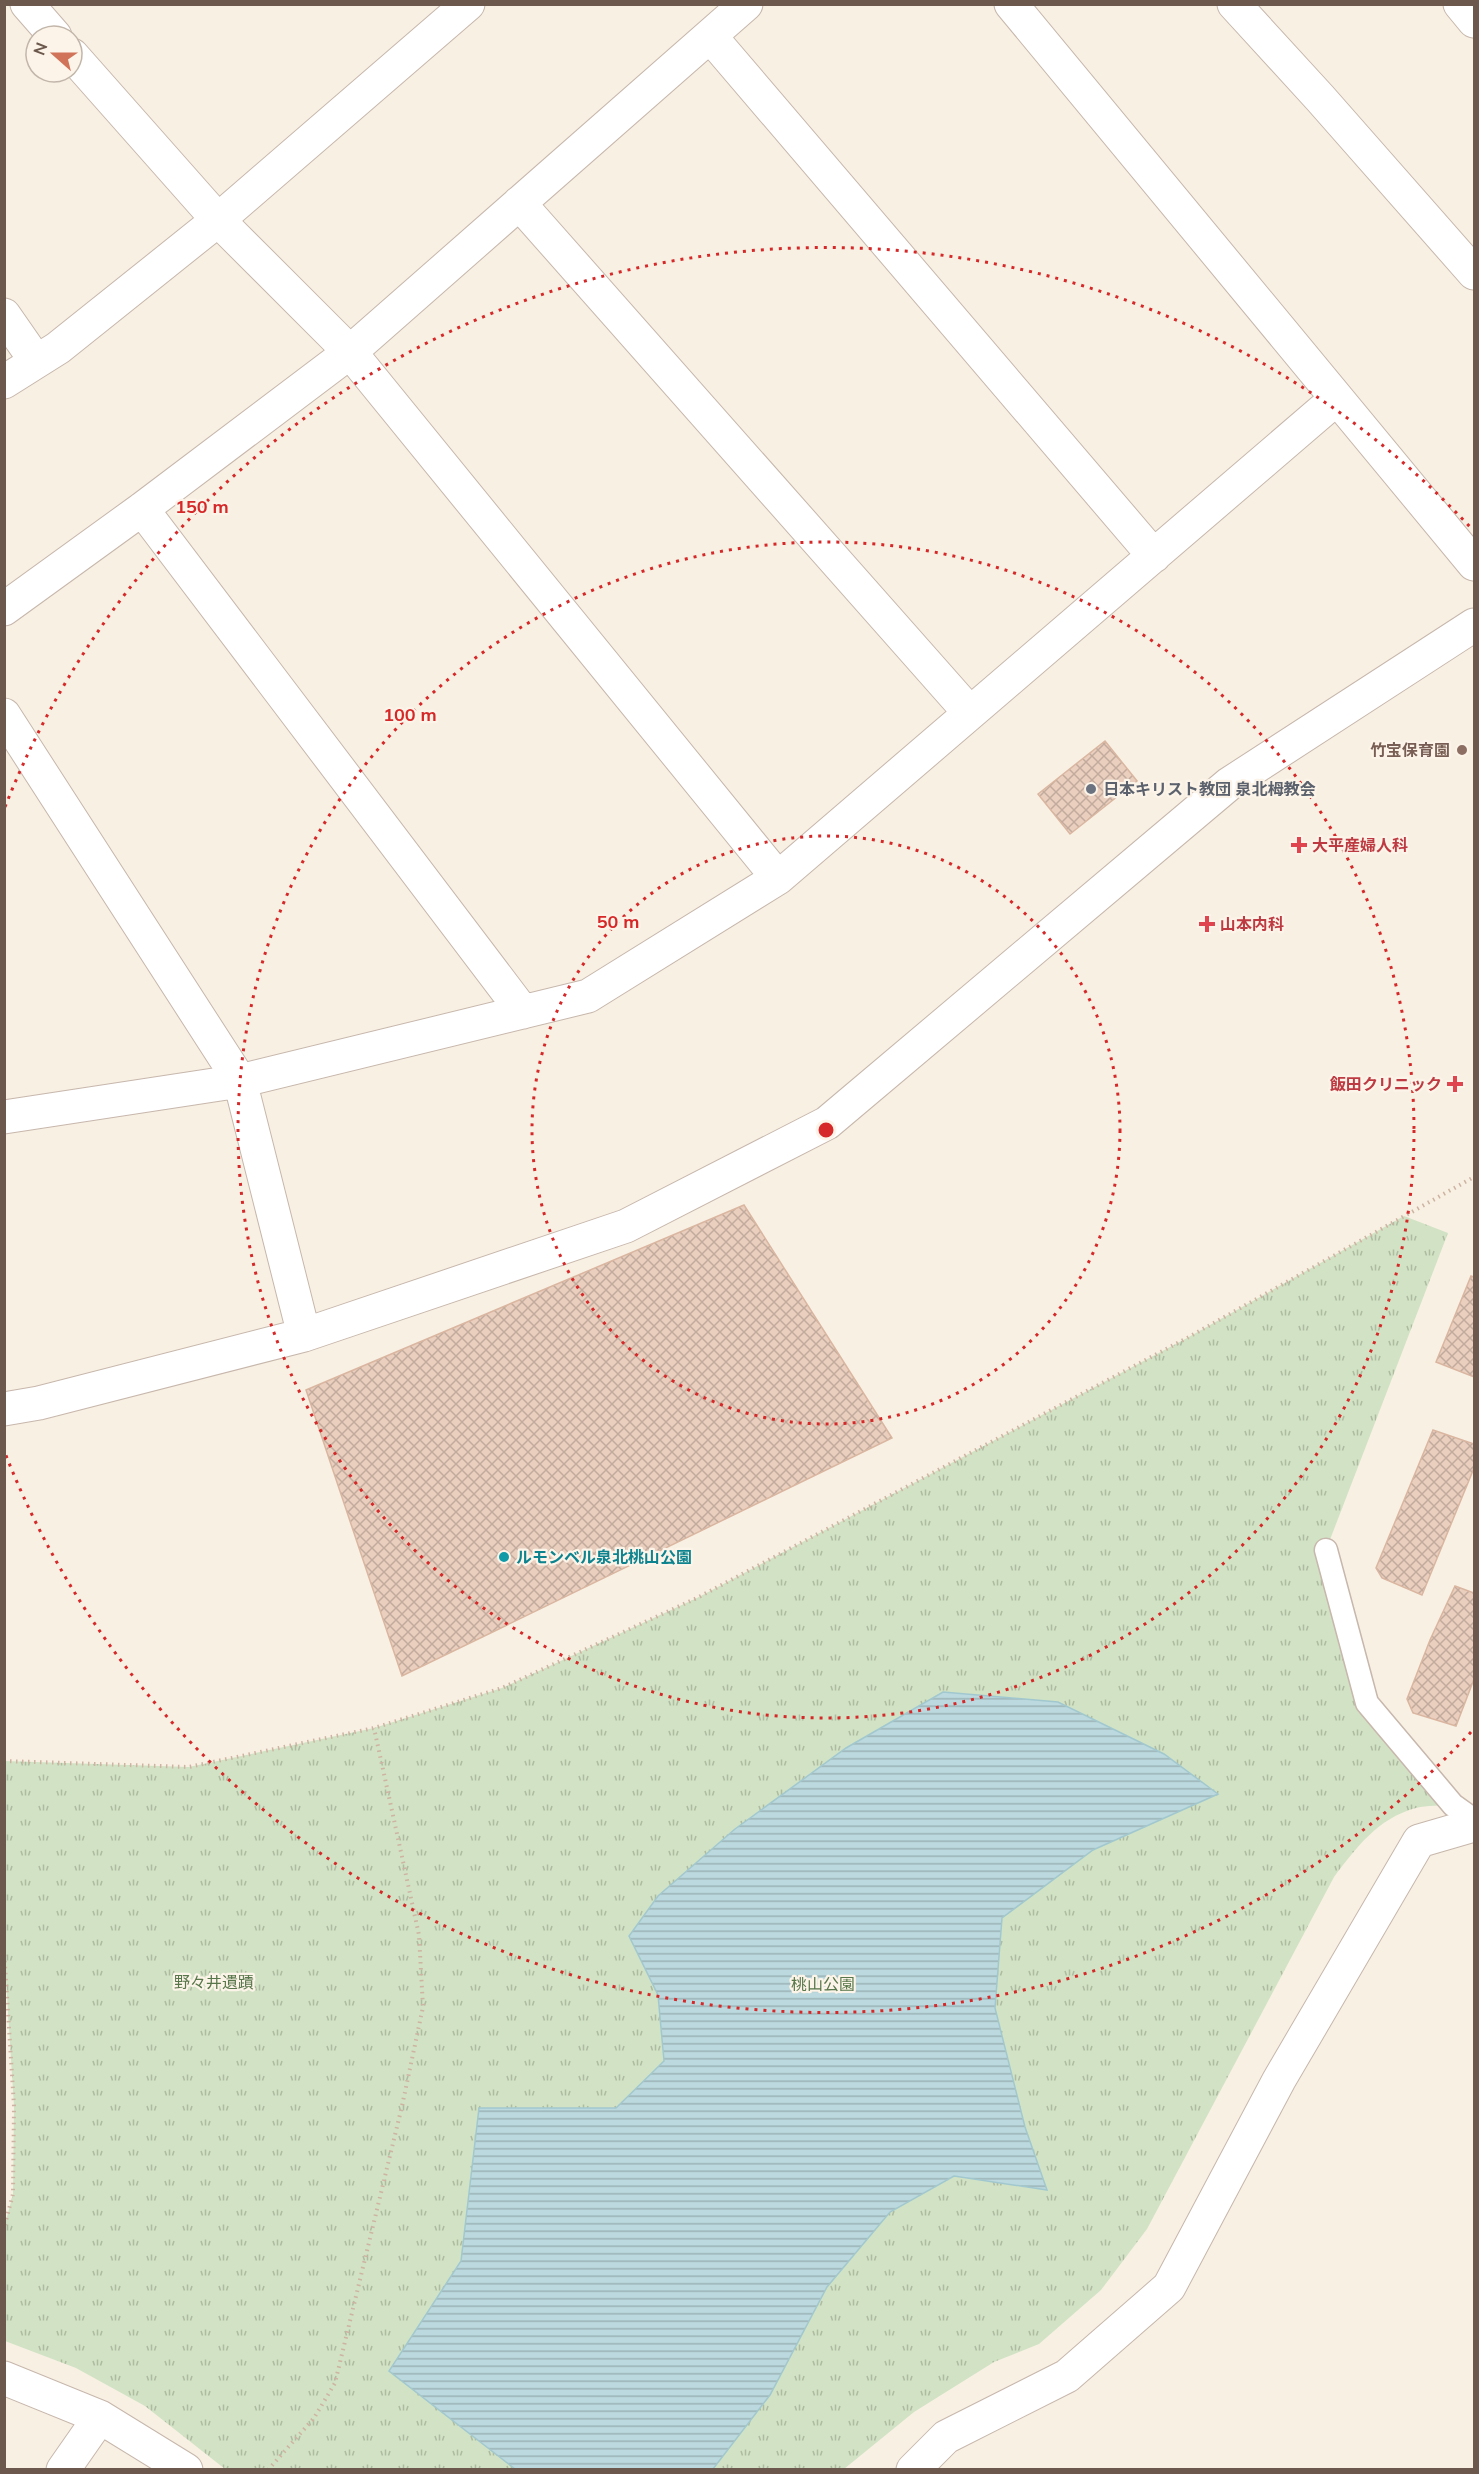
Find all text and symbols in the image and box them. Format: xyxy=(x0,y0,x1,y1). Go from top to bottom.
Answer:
north arrow xyxy=(24,24,84,84)
text: N xyxy=(28,39,51,58)
text: 150 m xyxy=(175,495,229,518)
text: 100 m xyxy=(383,703,437,726)
place label: 竹宝保育園 xyxy=(1370,740,1450,760)
marker: 竹宝保育園 xyxy=(1455,743,1469,757)
place label: 日本キリスト教団 泉北栂教会 xyxy=(1103,779,1315,799)
marker: 日本キリスト教団 泉北栂教会 xyxy=(1084,782,1098,796)
place label: 大平産婦人科 xyxy=(1312,835,1408,855)
marker: 大平産婦人科 xyxy=(1290,836,1308,854)
text: 50 m xyxy=(597,910,639,933)
place label: 山本内科 xyxy=(1220,914,1284,934)
marker: 山本内科 xyxy=(1198,915,1216,933)
place label: 飯田クリニック xyxy=(1329,1074,1442,1094)
marker: 飯田クリニック xyxy=(1446,1075,1464,1093)
centre of rings xyxy=(816,1120,836,1140)
place label: ルモンベル泉北桃山公園 xyxy=(516,1547,692,1567)
marker: ルモンベル泉北桃山公園 xyxy=(497,1550,511,1564)
park label: 野々井遺蹟 xyxy=(174,1972,254,1992)
park label: 桃山公園 xyxy=(791,1974,855,1994)

